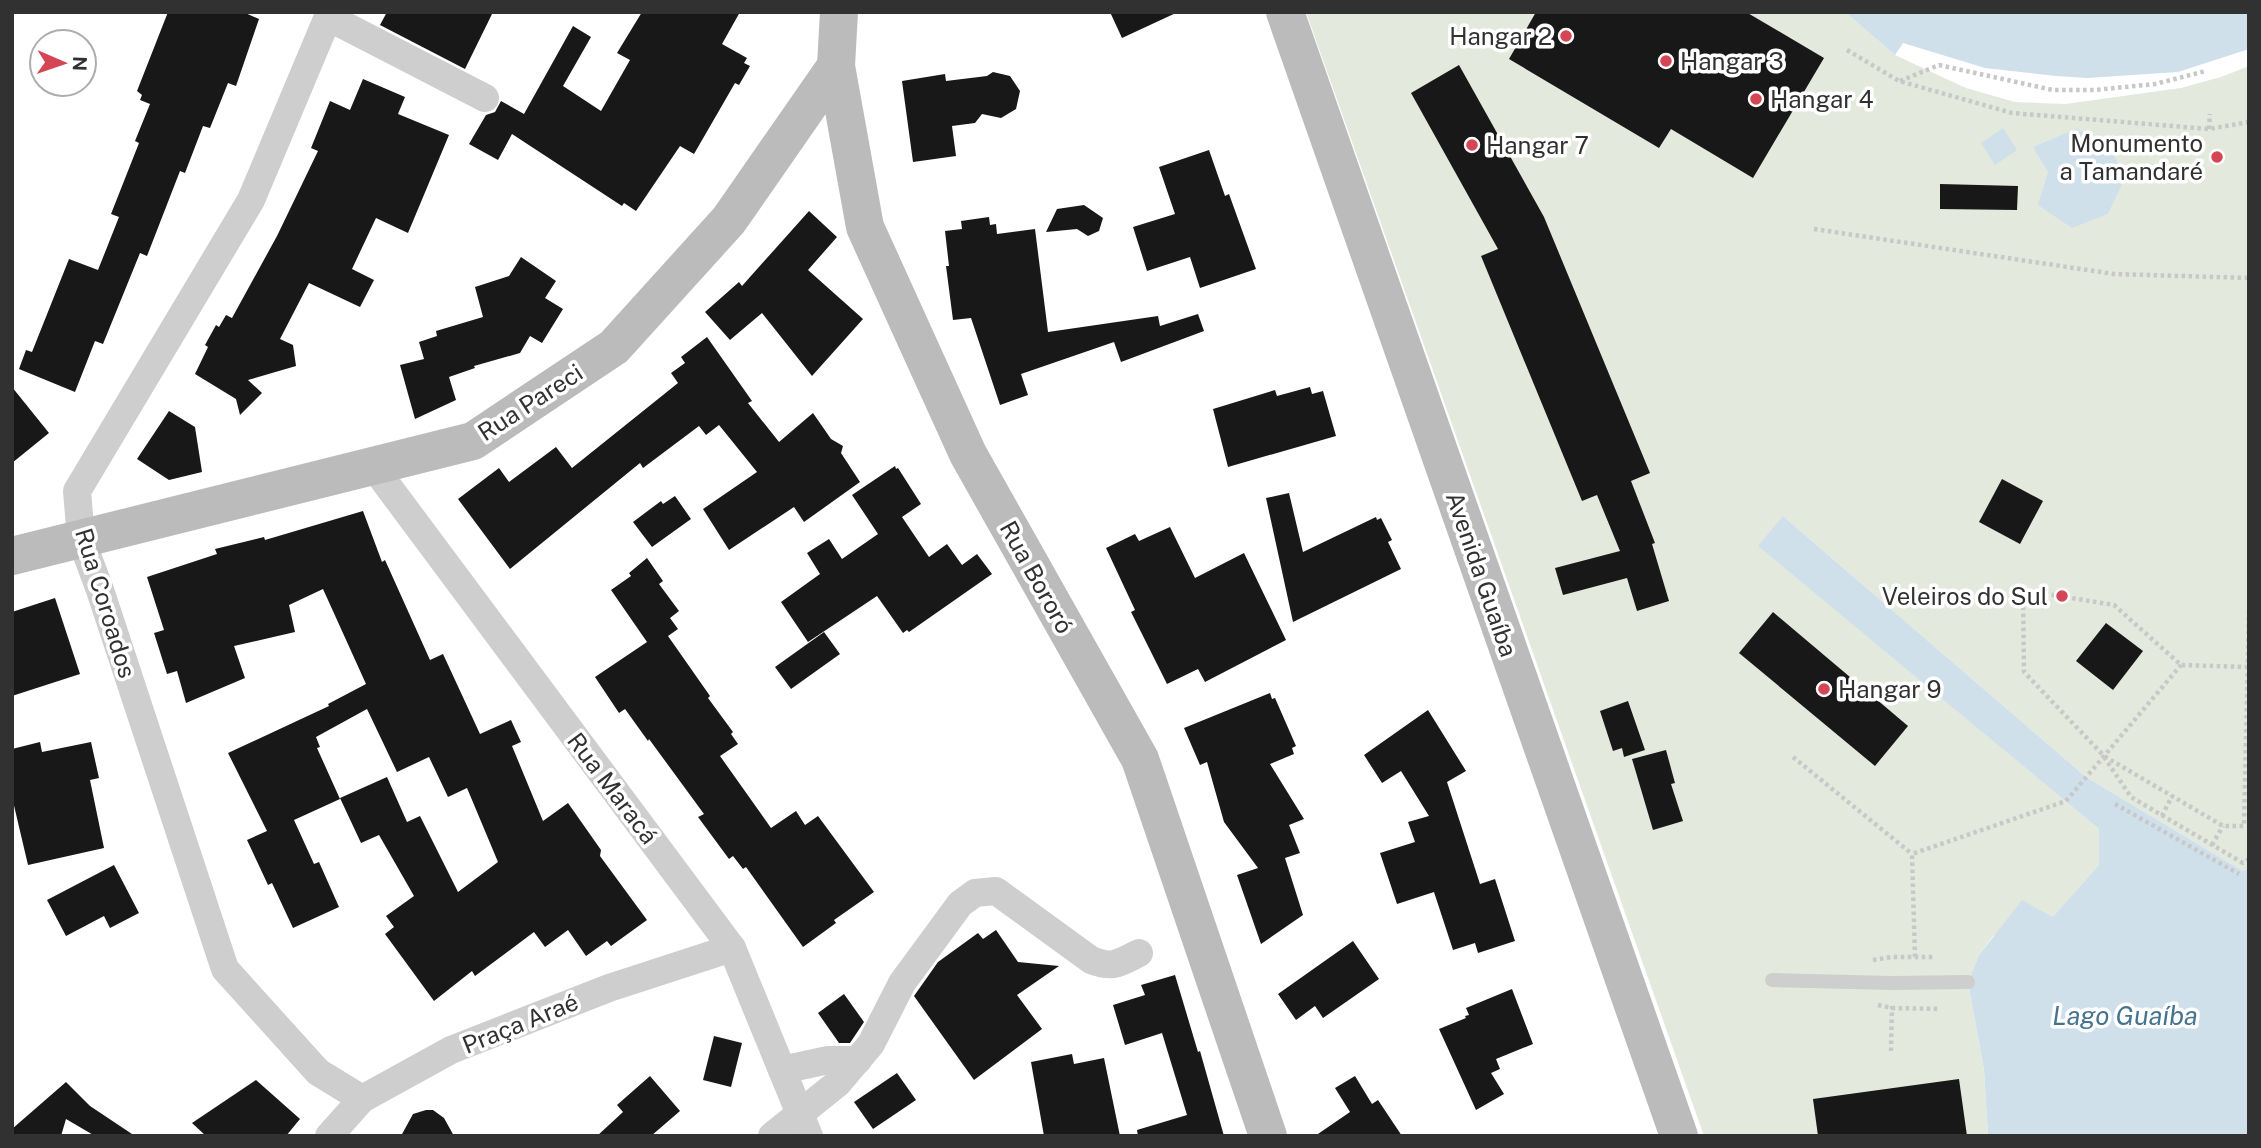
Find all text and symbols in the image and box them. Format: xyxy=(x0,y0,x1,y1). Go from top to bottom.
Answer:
place label: Hangar 2 xyxy=(1449,22,1552,50)
north arrow xyxy=(28,28,98,98)
marker: Hangar 2 xyxy=(1558,28,1574,44)
place label: Hangar 3 xyxy=(1680,47,1784,75)
marker: Hangar 3 xyxy=(1658,53,1674,69)
text: N xyxy=(69,56,91,71)
place label: Hangar 4 xyxy=(1770,85,1874,113)
marker: Hangar 4 xyxy=(1748,91,1764,107)
place label: Monumento a Tamandaré xyxy=(2060,129,2203,185)
place label: Hangar 7 xyxy=(1486,131,1589,159)
marker: Hangar 7 xyxy=(1464,137,1480,153)
marker: Monumento a Tamandaré xyxy=(2209,149,2225,165)
street label: Rua Pareci xyxy=(472,358,588,446)
street label: Avenida Guaíba xyxy=(1441,488,1523,660)
street label: Rua Bororó xyxy=(995,516,1079,638)
street label: Rua Coroados xyxy=(70,525,142,681)
place label: Veleiros do Sul xyxy=(1882,582,2048,610)
marker: Veleiros do Sul xyxy=(2054,588,2070,604)
place label: Hangar 9 xyxy=(1838,675,1941,703)
marker: Hangar 9 xyxy=(1816,681,1832,697)
street label: Rua Maracá xyxy=(562,727,664,849)
street label: Praça Araé xyxy=(458,987,582,1059)
water label: Lago Guaíba xyxy=(2052,1000,2198,1031)

